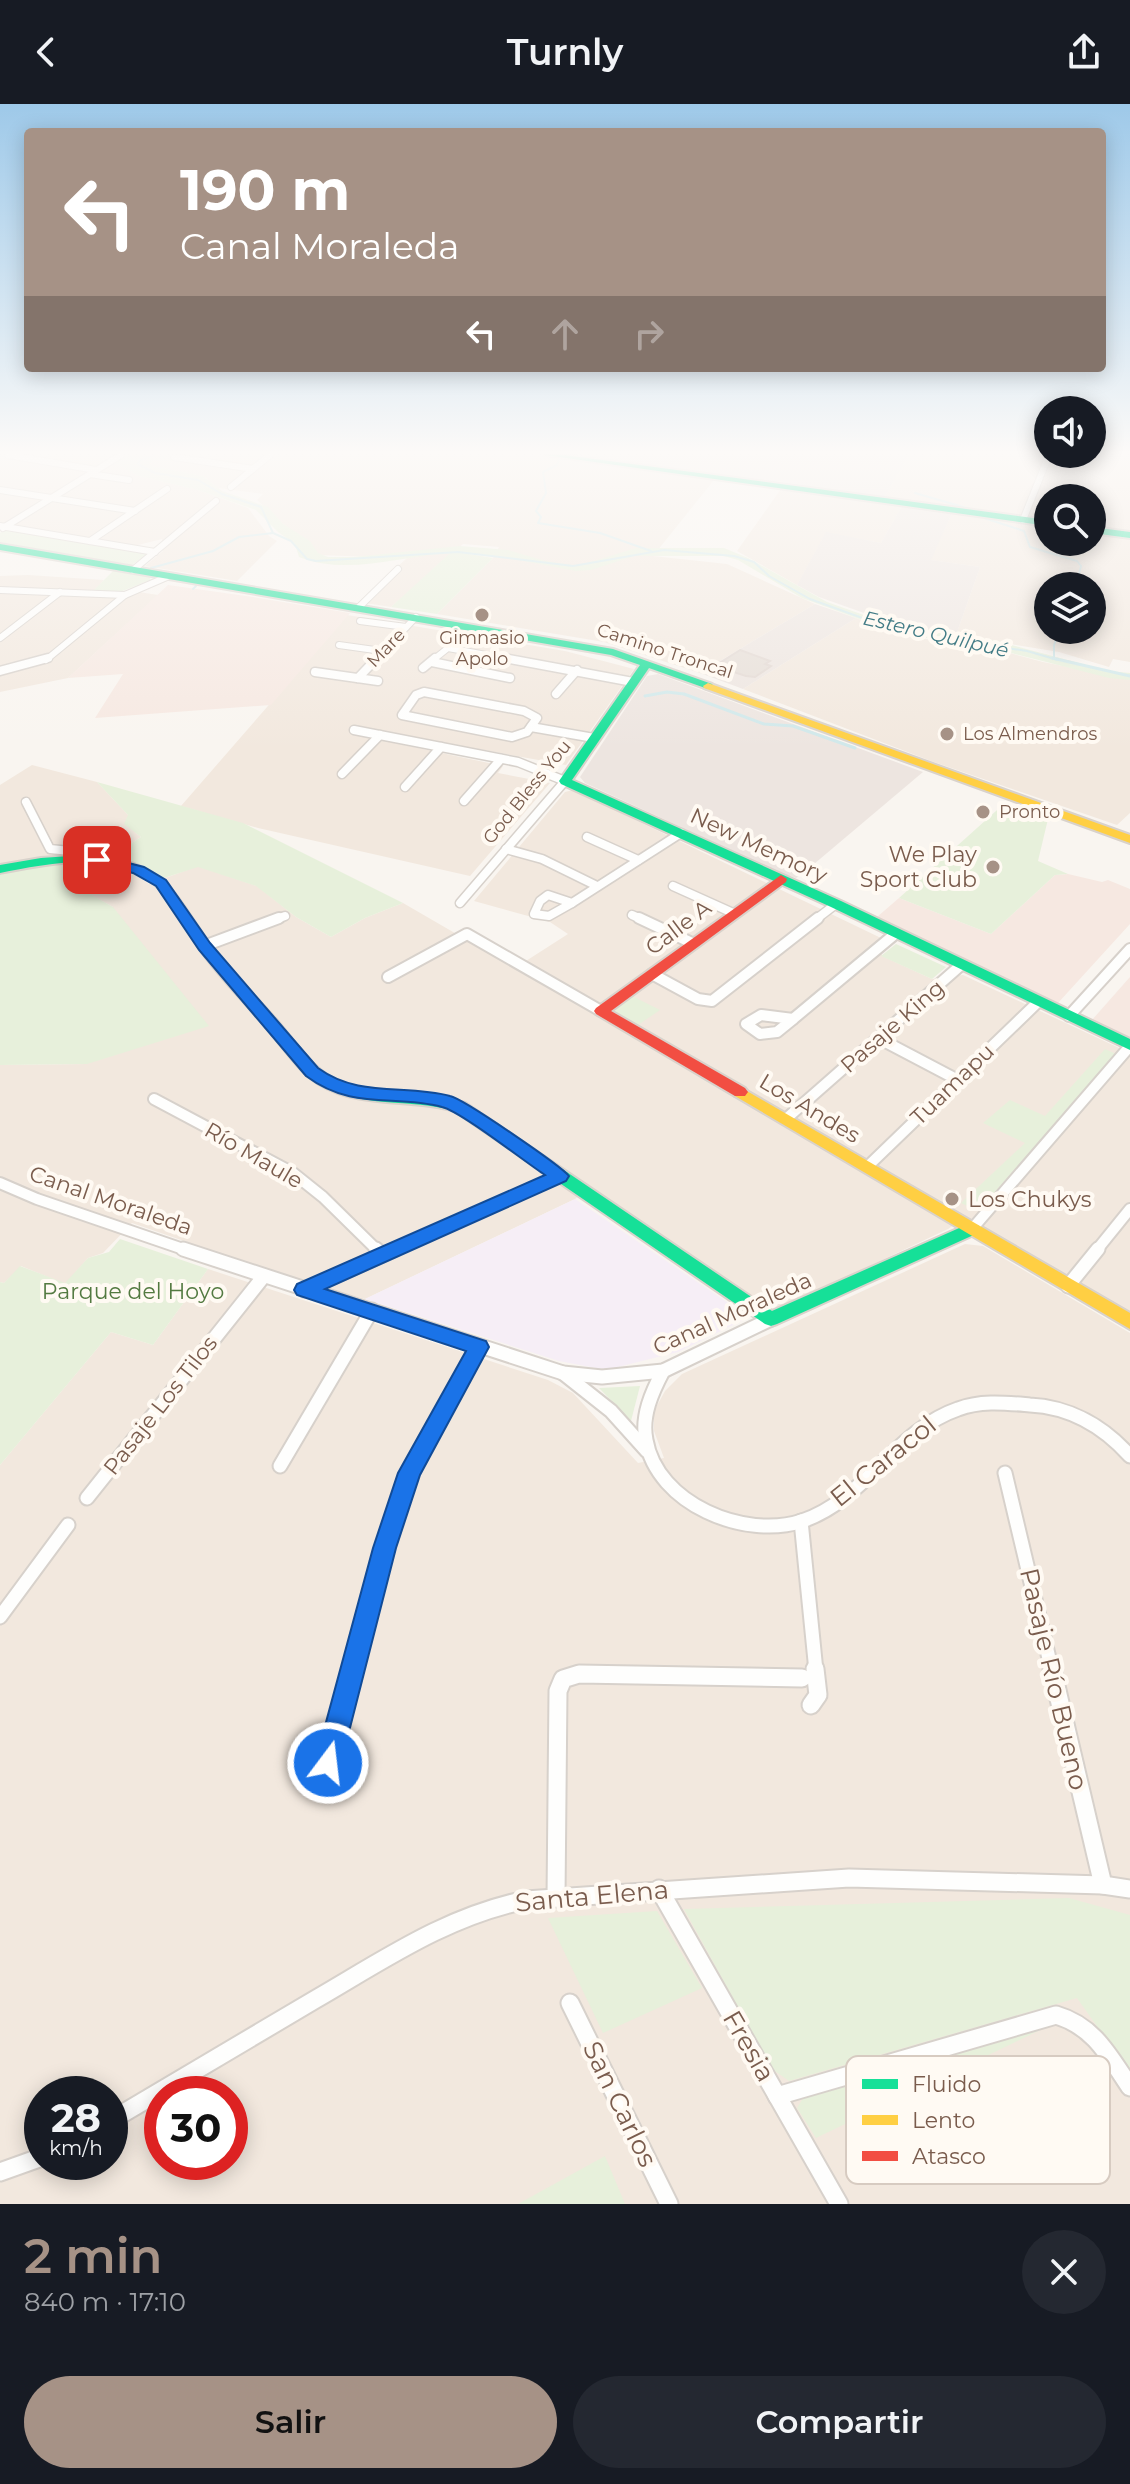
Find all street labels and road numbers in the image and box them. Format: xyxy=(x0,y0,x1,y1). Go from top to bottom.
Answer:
street label: Camino Troncal xyxy=(594,619,736,683)
street label: Mare xyxy=(362,624,410,672)
street label: God Bless You xyxy=(478,736,576,848)
street label: New Memory xyxy=(686,802,832,889)
street label: Calle A xyxy=(640,894,717,961)
street label: Pasaje King xyxy=(835,974,950,1079)
street label: Tuamapu xyxy=(905,1038,1000,1131)
street label: Los Andes xyxy=(755,1068,865,1149)
street label: Río Maule xyxy=(200,1116,308,1194)
street label: Canal Moraleda xyxy=(26,1160,196,1241)
street label: Canal Moraleda xyxy=(649,1266,816,1361)
street label: Pasaje Los Tilos xyxy=(98,1330,223,1480)
street label: El Caracol xyxy=(824,1409,942,1513)
street label: Pasaje Río Bueno xyxy=(1013,1565,1095,1793)
street label: Santa Elena xyxy=(514,1873,670,1919)
street label: Fresia xyxy=(716,2005,782,2087)
street label: San Carlos xyxy=(576,2036,664,2172)

